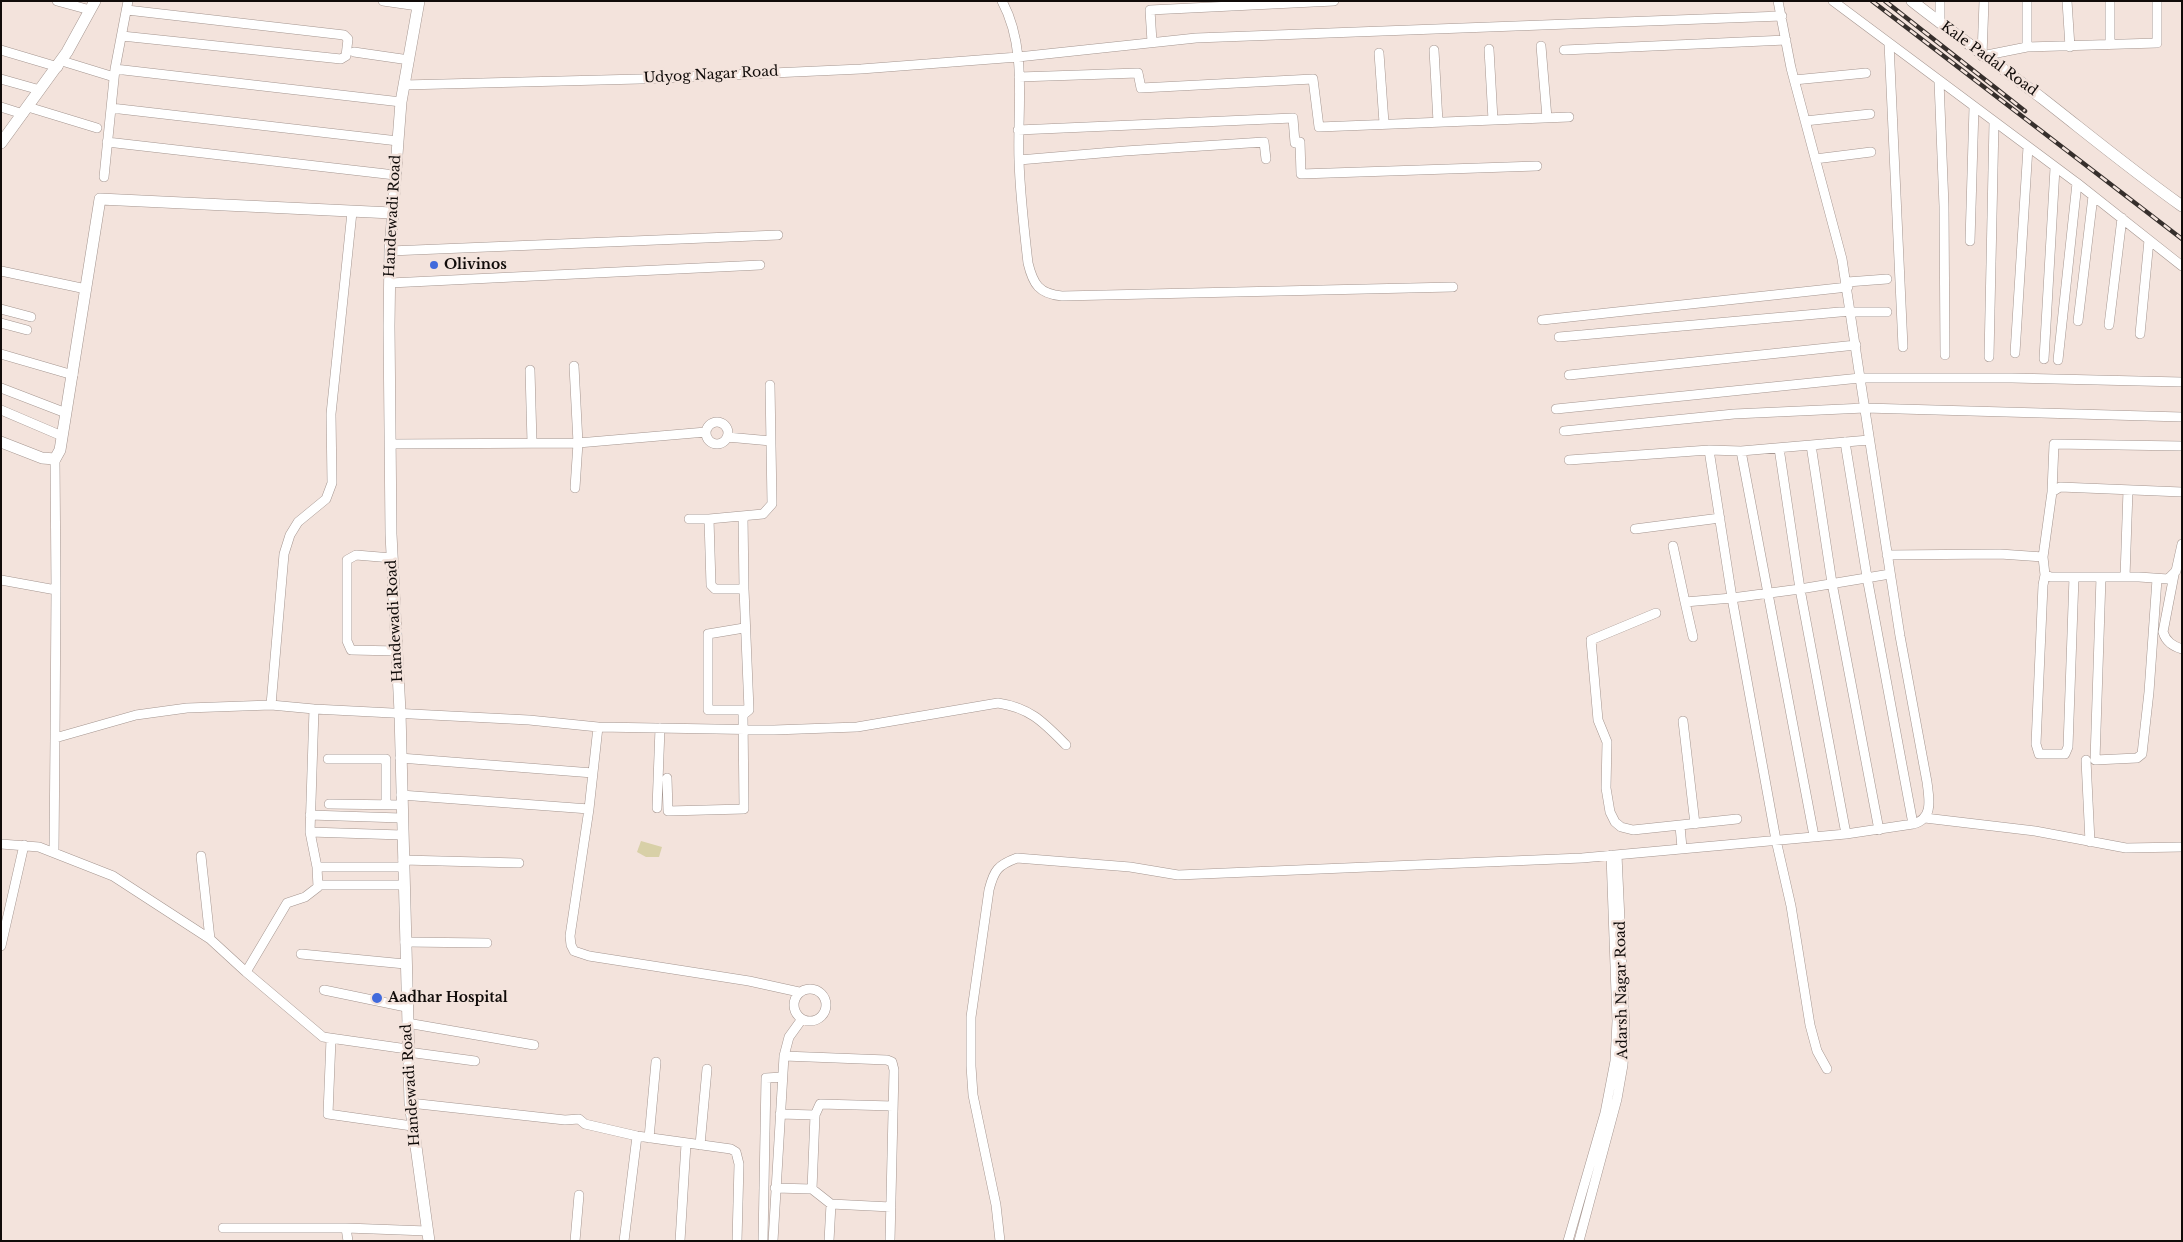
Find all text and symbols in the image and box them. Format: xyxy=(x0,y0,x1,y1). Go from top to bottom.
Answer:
street label: Kale Padal Road xyxy=(1937,18,2041,100)
street label: Udyog Nagar Road xyxy=(643,63,779,87)
street label: Handewadi Road xyxy=(381,154,405,278)
place label: Olivinos xyxy=(444,257,507,273)
marker: Olivinos xyxy=(428,259,440,271)
street label: Handewadi Road xyxy=(383,559,407,683)
street label: Adarsh Nagar Road xyxy=(1612,921,1632,1059)
place label: Aadhar Hospital xyxy=(388,990,508,1006)
marker: Aadhar Hospital xyxy=(370,991,384,1005)
street label: Handewadi Road xyxy=(398,1023,424,1147)

